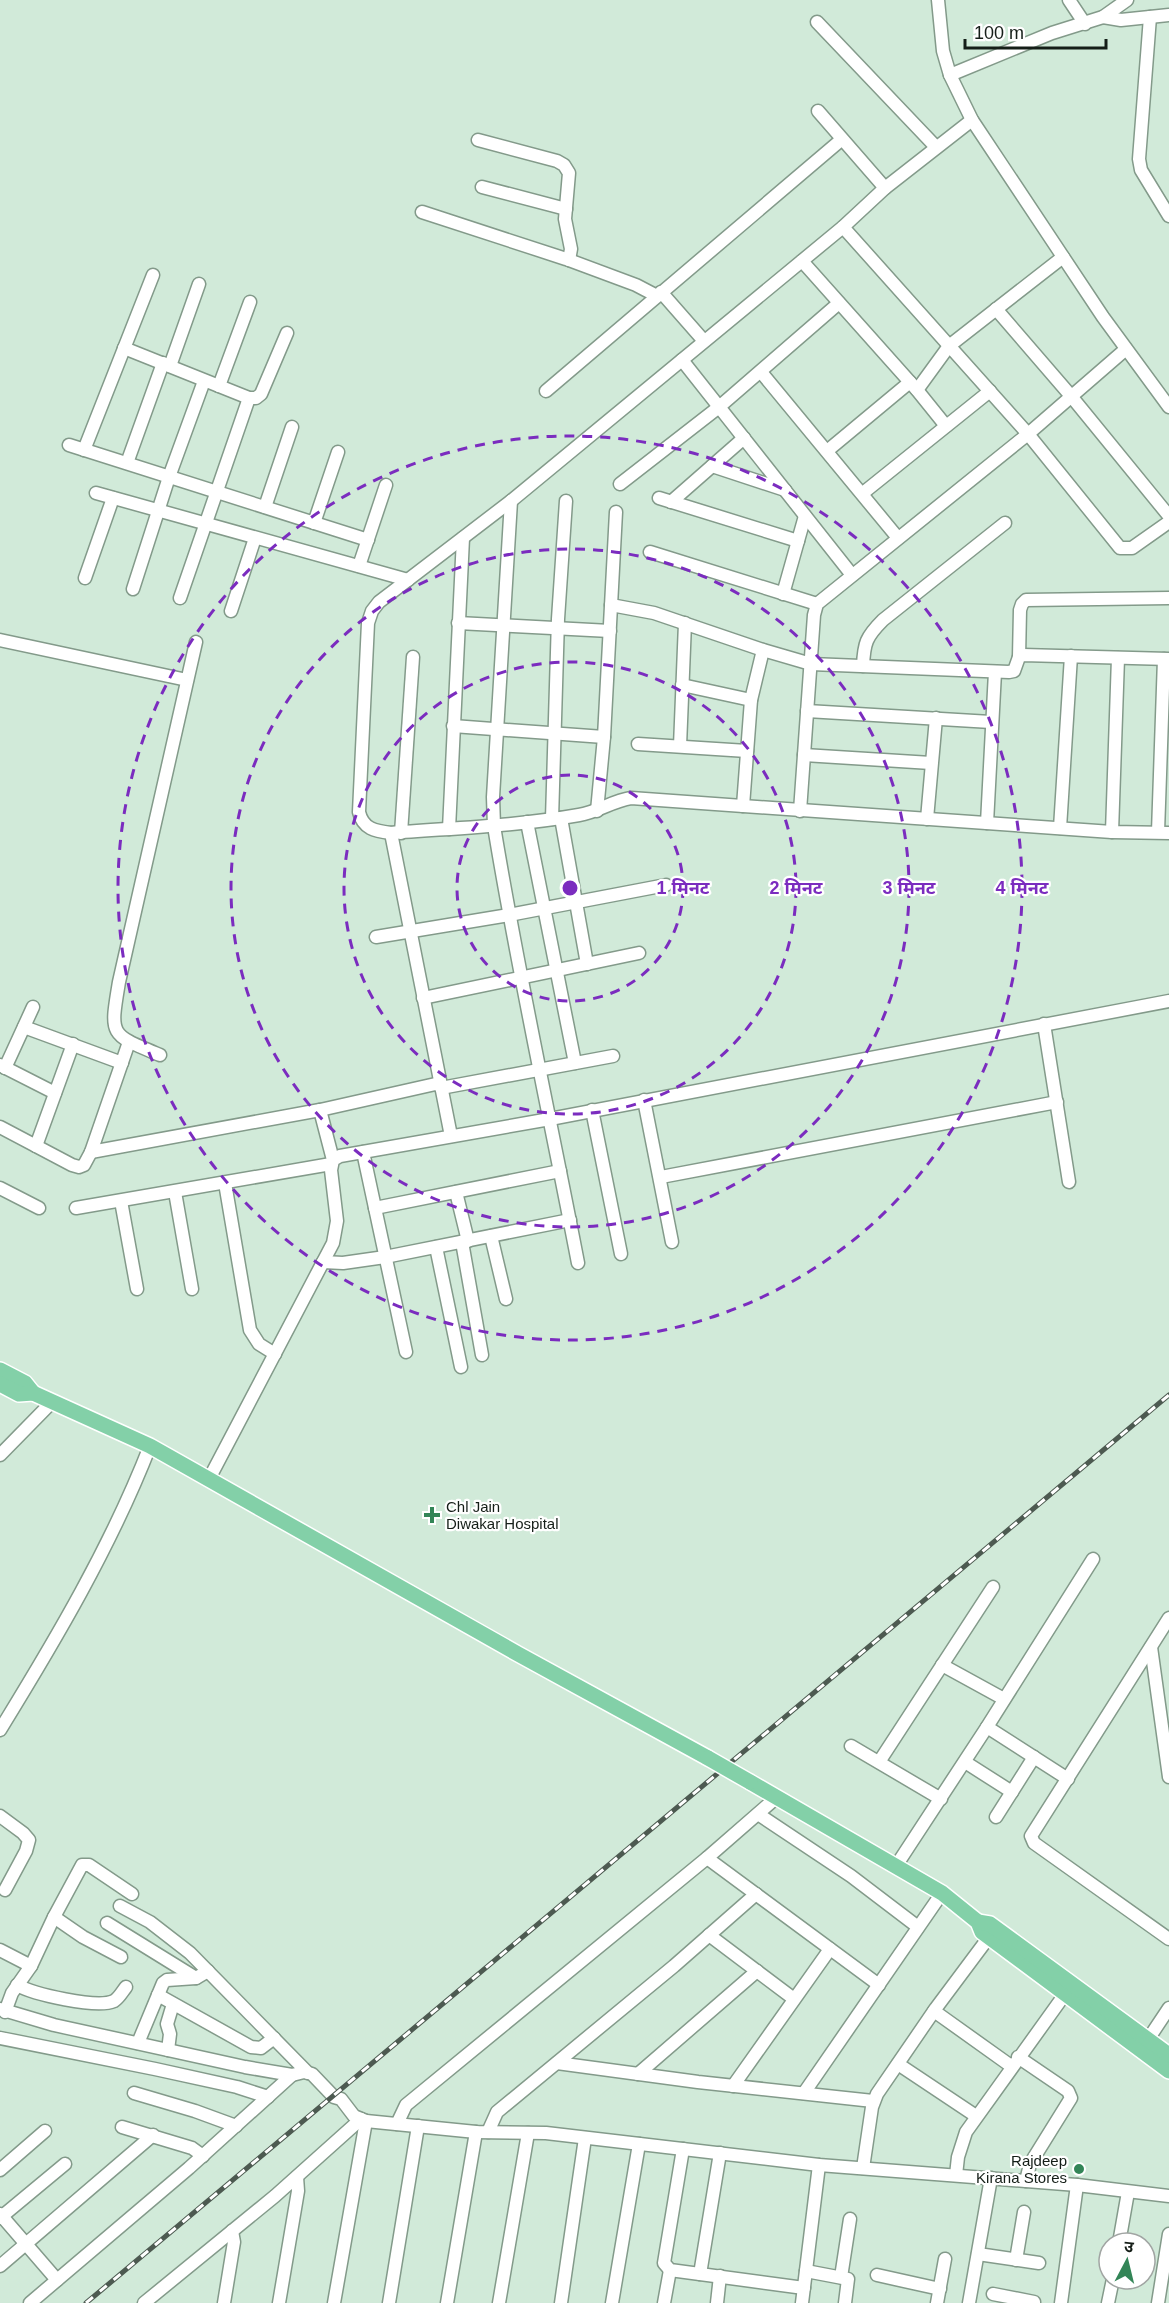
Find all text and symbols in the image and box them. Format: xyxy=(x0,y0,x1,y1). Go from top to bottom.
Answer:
scale bar xyxy=(965,12,1106,50)
text: 100 m xyxy=(974,23,1024,43)
centre of rings xyxy=(560,878,580,898)
text: 1 मिनट xyxy=(657,878,710,898)
text: 2 मिनट xyxy=(770,878,823,898)
text: 3 मिनट xyxy=(883,878,936,898)
text: 4 मिनट xyxy=(996,878,1049,898)
place label: Chl Jain Diwakar Hospital xyxy=(446,1498,559,1532)
marker: Chl Jain Diwakar Hospital xyxy=(423,1506,441,1524)
place label: Rajdeep Kirana Stores xyxy=(976,2152,1067,2186)
marker: Rajdeep Kirana Stores xyxy=(1072,2162,1086,2176)
north arrow xyxy=(1097,2231,1157,2291)
text: उ xyxy=(1123,2238,1135,2256)

